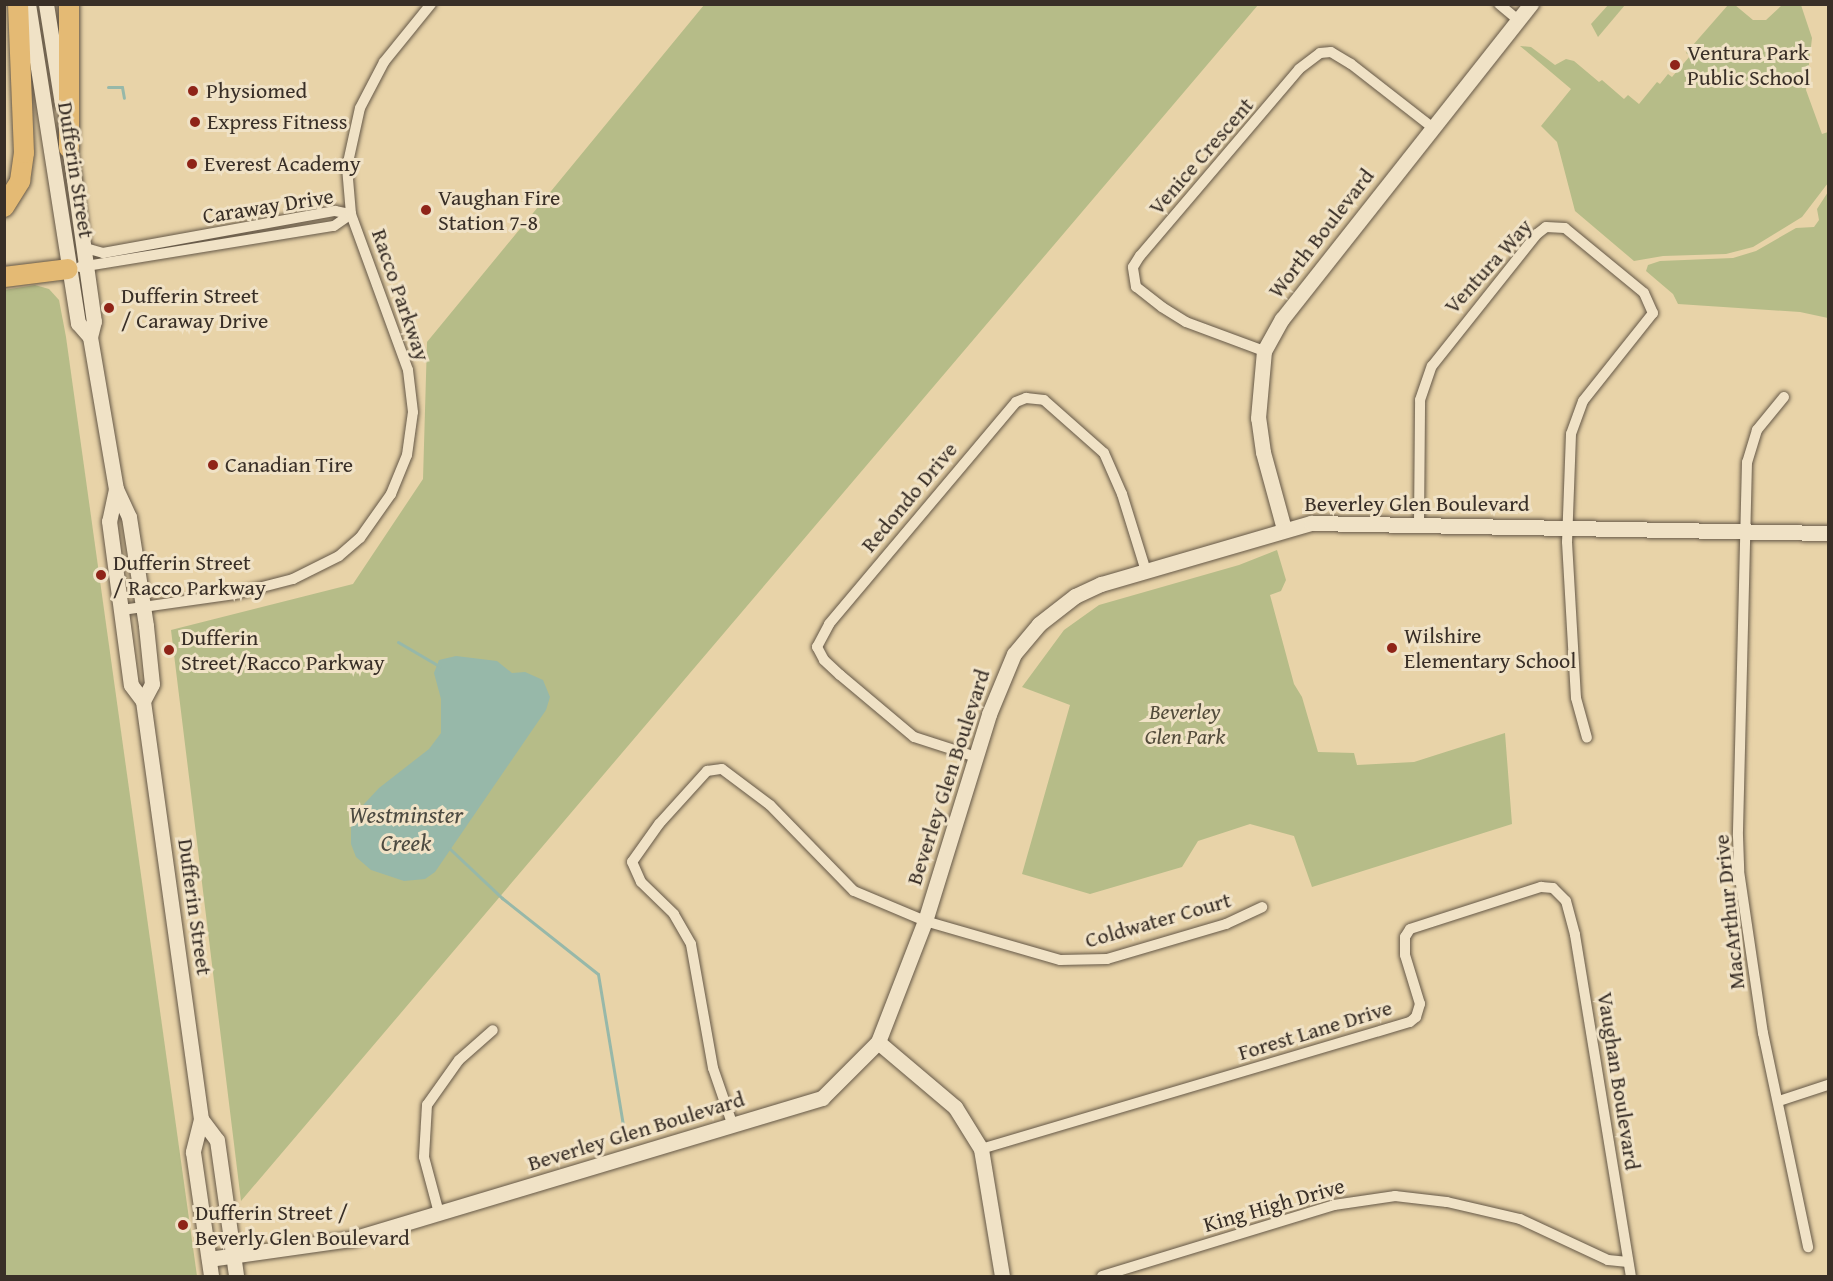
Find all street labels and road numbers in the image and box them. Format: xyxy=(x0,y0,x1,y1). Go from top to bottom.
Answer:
street label: Venice Crescent xyxy=(1143,92,1259,220)
street label: Dufferin Street xyxy=(52,100,100,240)
street label: Worth Boulevard xyxy=(1262,163,1380,303)
street label: Caraway Drive xyxy=(201,183,335,229)
street label: Ventura Way xyxy=(1438,213,1538,319)
street label: Racco Parkway xyxy=(366,226,436,364)
street label: Redondo Drive xyxy=(855,437,963,557)
street label: Beverley Glen Boulevard xyxy=(1304,491,1530,517)
street label: Beverley Glen Boulevard xyxy=(901,666,995,888)
street label: MacArthur Drive xyxy=(1708,833,1750,991)
street label: Dufferin Street xyxy=(172,837,218,977)
street label: Coldwater Court xyxy=(1082,887,1234,953)
street label: Vaughan Boulevard xyxy=(1592,990,1646,1172)
street label: Forest Lane Drive xyxy=(1235,994,1395,1066)
street label: Beverley Glen Boulevard xyxy=(524,1085,748,1177)
street label: King High Drive xyxy=(1200,1172,1348,1238)

